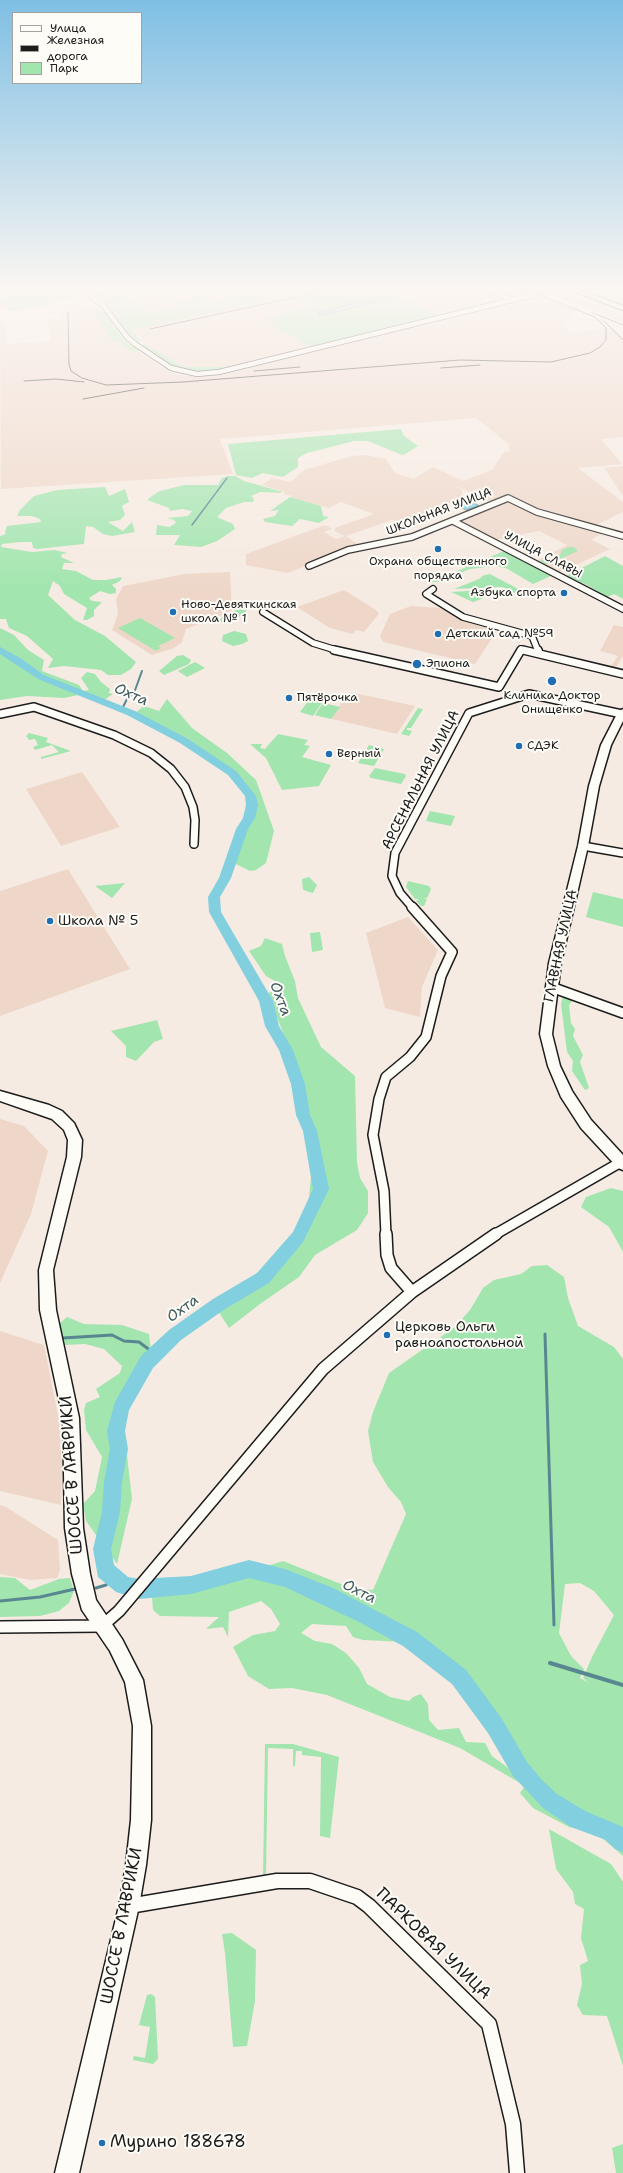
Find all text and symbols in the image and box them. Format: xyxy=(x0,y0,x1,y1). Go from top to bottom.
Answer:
legend xyxy=(12,12,142,84)
text: Улица xyxy=(50,20,86,36)
text: Железная дорога xyxy=(47,32,104,64)
text: Парк xyxy=(50,60,78,76)
street label: ШКОЛЬНАЯ УЛИЦА xyxy=(384,485,494,539)
street label: УЛИЦА СЛАВЫ xyxy=(502,528,584,582)
marker: Охрана общественного порядка xyxy=(433,544,443,554)
place label: Охрана общественного порядка xyxy=(369,555,507,583)
place label: Азбука спорта xyxy=(470,586,556,600)
marker: Азбука спорта xyxy=(559,588,569,598)
place label: Ново-Девяткинская школа № 1 xyxy=(181,598,297,626)
marker: Ново-Девяткинская школа № 1 xyxy=(168,607,178,617)
place label: Детский сад №59 xyxy=(446,627,554,641)
marker: Детский сад №59 xyxy=(433,629,443,639)
place label: Эпиона xyxy=(426,657,470,671)
marker: Эпиона xyxy=(411,658,423,670)
marker: Клиника Доктор Онищенко xyxy=(546,675,558,687)
water label: Охта xyxy=(111,680,151,710)
place label: Клиника Доктор Онищенко xyxy=(503,689,601,717)
place label: Пятёрочка xyxy=(297,691,358,705)
marker: Пятёрочка xyxy=(284,693,294,703)
street label: АРСЕНАЛЬНАЯ УЛИЦА xyxy=(379,708,463,852)
place label: СДЭК xyxy=(527,739,559,753)
marker: СДЭК xyxy=(514,741,524,751)
place label: Верный xyxy=(337,747,381,761)
marker: Верный xyxy=(324,749,334,759)
street label: ГЛАВНАЯ УЛИЦА xyxy=(541,888,581,1004)
place label: Школа № 5 xyxy=(58,913,138,929)
marker: Школа № 5 xyxy=(45,916,55,926)
water label: Охта xyxy=(265,979,295,1019)
water label: Охта xyxy=(163,1291,203,1327)
place label: Церковь Ольги равноапостольной xyxy=(395,1319,523,1352)
marker: Церковь Ольги равноапостольной xyxy=(382,1330,392,1340)
street label: ШОССЕ В ЛАВРИКИ xyxy=(56,1395,88,1555)
water label: Охта xyxy=(339,1576,379,1608)
street label: ШОССЕ В ЛАВРИКИ xyxy=(97,1846,147,2006)
street label: ПАРКОВАЯ УЛИЦА xyxy=(371,1884,495,2004)
place label: Мурино 188678 xyxy=(110,2133,246,2153)
marker: Мурино 188678 xyxy=(97,2138,107,2148)

